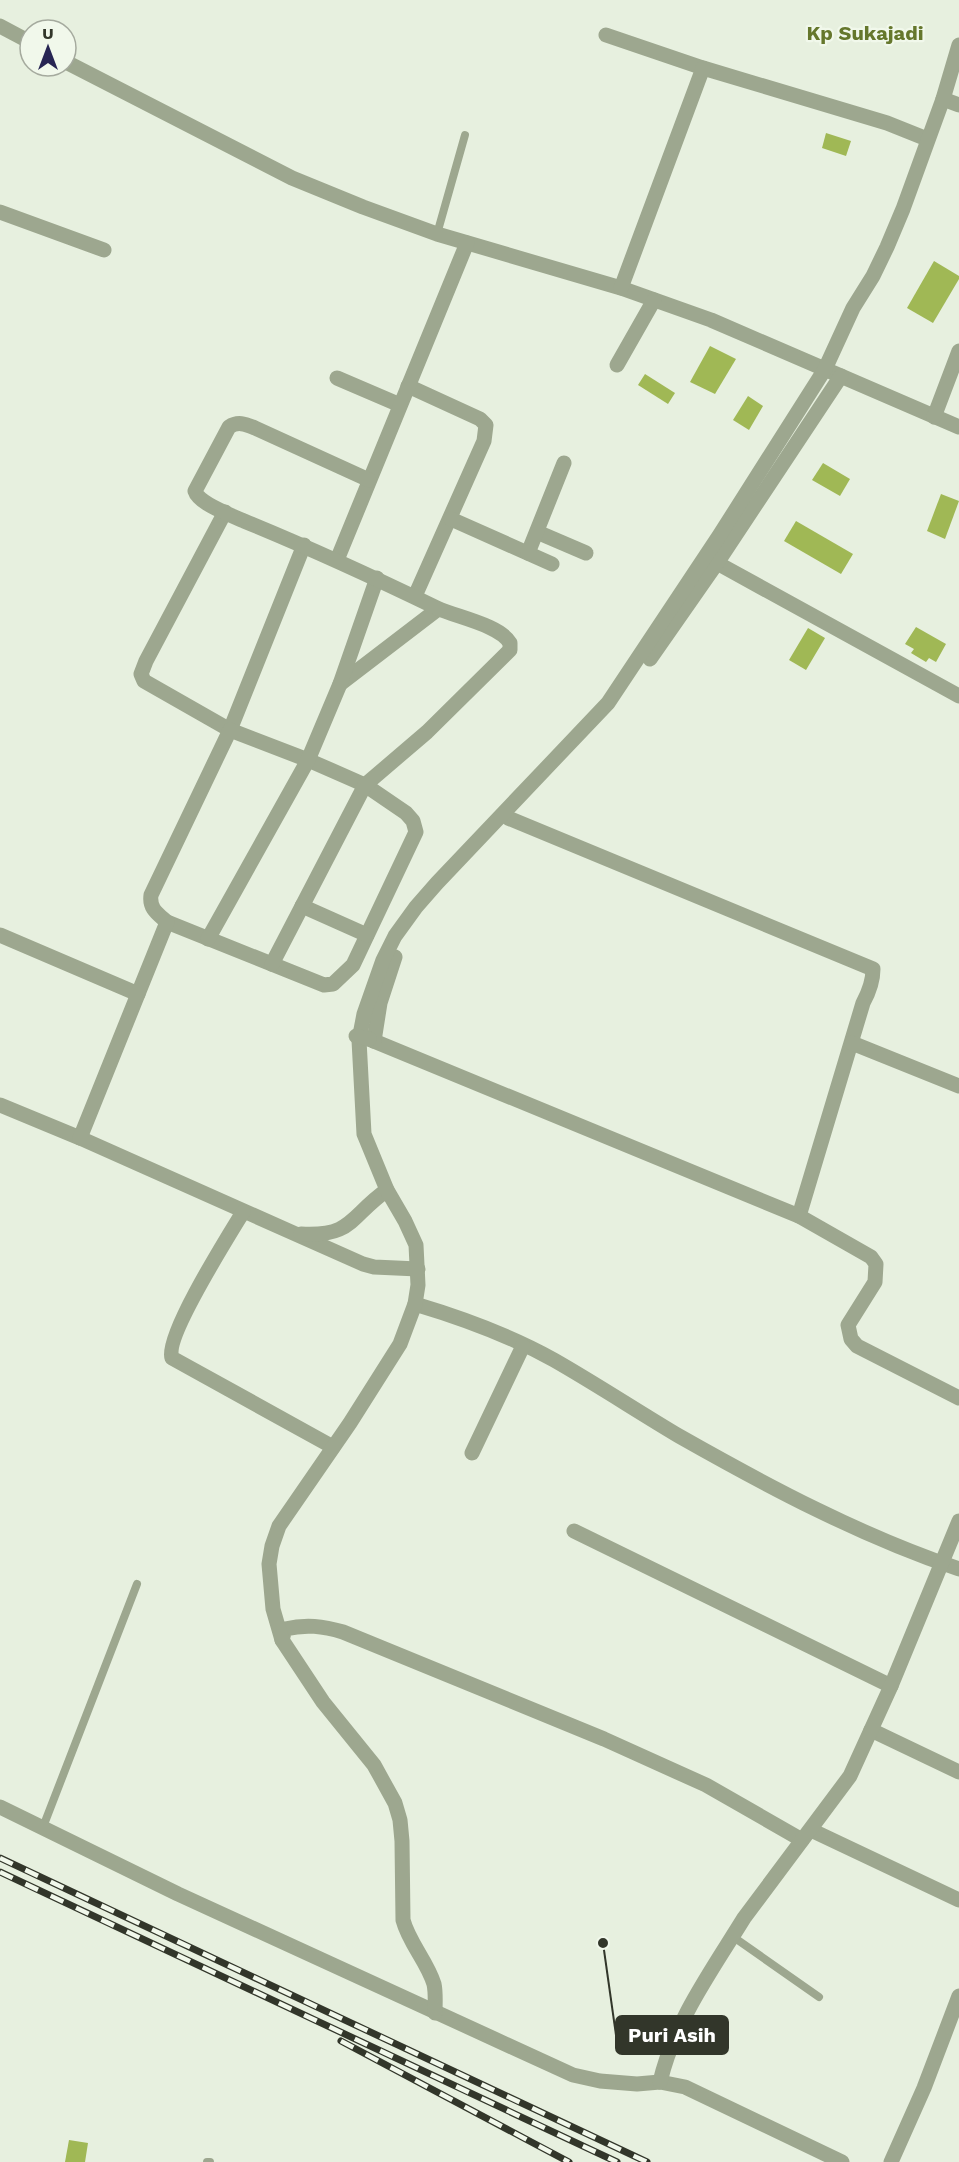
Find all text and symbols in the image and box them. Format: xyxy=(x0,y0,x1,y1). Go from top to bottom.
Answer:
north arrow xyxy=(18,18,78,78)
district label: Kp Sukajadi xyxy=(807,21,924,45)
text: U xyxy=(42,24,54,43)
callout: Puri Asih xyxy=(616,2016,728,2054)
text: Puri Asih xyxy=(628,2023,716,2047)

